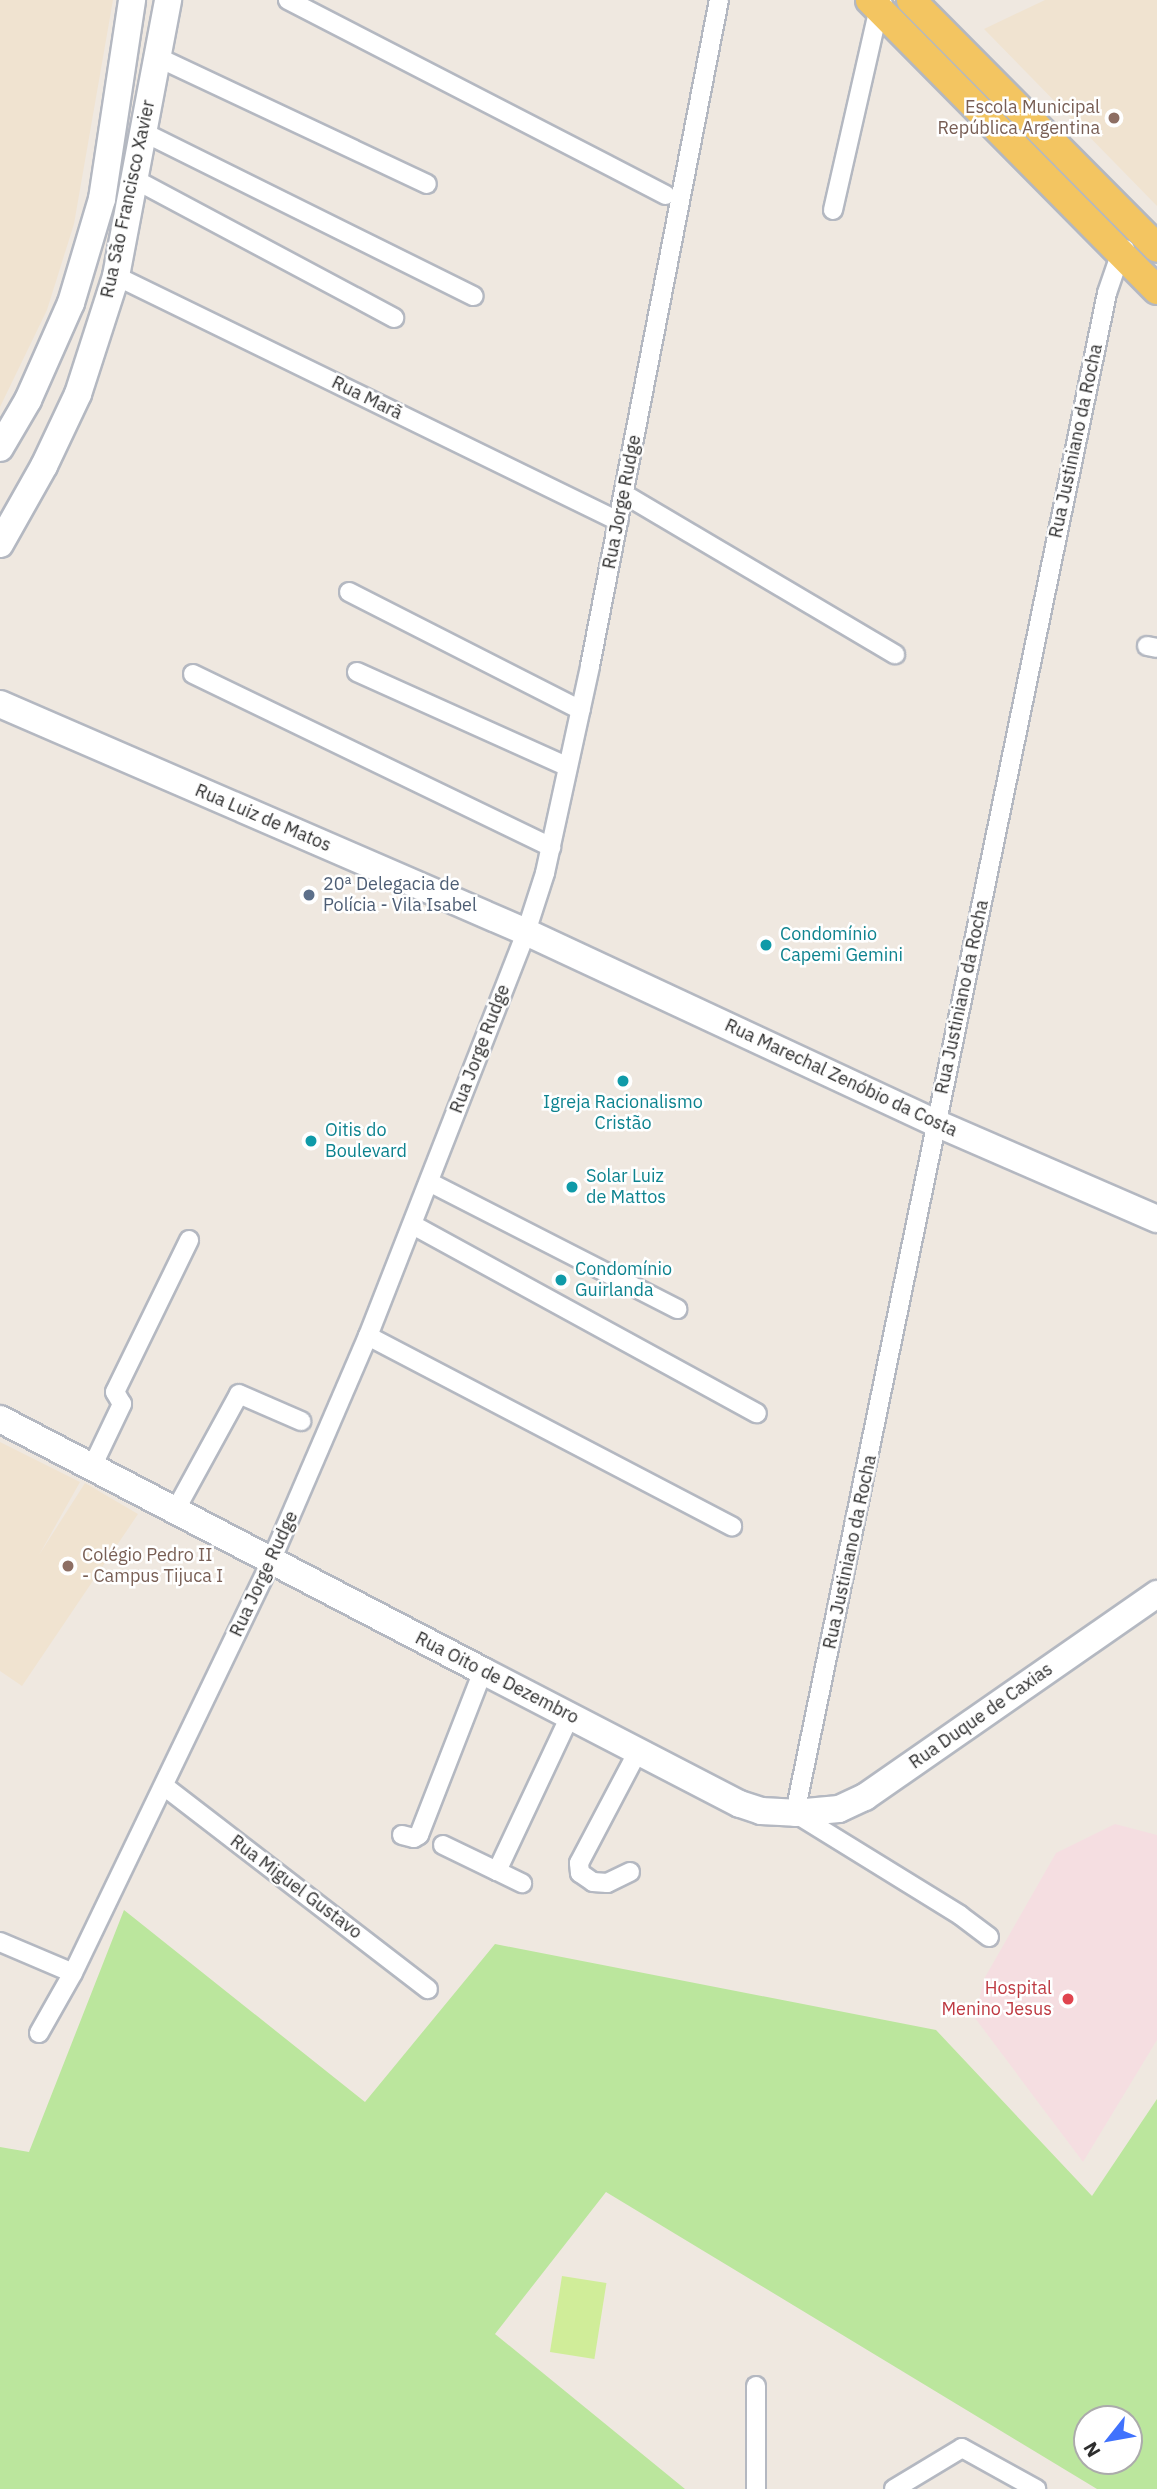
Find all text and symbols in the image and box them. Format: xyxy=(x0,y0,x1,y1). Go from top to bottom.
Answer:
place label: Escola Municipal República Argentina xyxy=(938,97,1100,140)
street label: Rua São Francisco Xavier xyxy=(96,98,160,300)
marker: Escola Municipal República Argentina xyxy=(1106,110,1122,126)
street label: Rua Justiniano da Rocha xyxy=(1045,342,1107,540)
street label: Rua Marã xyxy=(328,372,406,424)
street label: Rua Jorge Rudge xyxy=(598,433,646,571)
street label: Rua Luiz de Matos xyxy=(192,780,334,856)
place label: 20ª Delegacia de Polícia - Vila Isabel xyxy=(323,874,477,917)
marker: 20ª Delegacia de Polícia - Vila Isabel xyxy=(301,887,317,903)
street label: Rua Justiniano da Rocha xyxy=(931,898,993,1096)
place label: Condomínio Capemi Gemini xyxy=(780,924,903,967)
marker: Condomínio Capemi Gemini xyxy=(758,937,774,953)
street label: Rua Jorge Rudge xyxy=(446,982,514,1116)
street label: Rua Marechal Zenóbio da Costa xyxy=(721,1014,961,1142)
marker: Igreja Racionalismo Cristão xyxy=(615,1073,631,1089)
place label: Igreja Racionalismo Cristão xyxy=(543,1092,703,1134)
place label: Oitis do Boulevard xyxy=(325,1120,407,1162)
marker: Oitis do Boulevard xyxy=(303,1133,319,1149)
place label: Solar Luiz de Mattos xyxy=(586,1166,666,1208)
marker: Solar Luiz de Mattos xyxy=(564,1179,580,1195)
place label: Condomínio Guirlanda xyxy=(575,1259,672,1302)
marker: Condomínio Guirlanda xyxy=(553,1272,569,1288)
street label: Rua Justiniano da Rocha xyxy=(819,1453,881,1651)
street label: Rua Jorge Rudge xyxy=(225,1508,303,1640)
place label: Colégio Pedro II - Campus Tijuca I xyxy=(82,1545,223,1588)
marker: Colégio Pedro II - Campus Tijuca I xyxy=(60,1558,76,1574)
street label: Rua Oito de Dezembro xyxy=(412,1627,582,1729)
street label: Rua Duque de Caxias xyxy=(905,1658,1057,1774)
street label: Rua Miguel Gustavo xyxy=(226,1830,366,1944)
place label: Hospital Menino Jesus xyxy=(941,1978,1052,2021)
marker: Hospital Menino Jesus xyxy=(1058,1989,1078,2009)
north arrow xyxy=(1073,2405,1143,2475)
text: N xyxy=(1078,2438,1106,2462)

